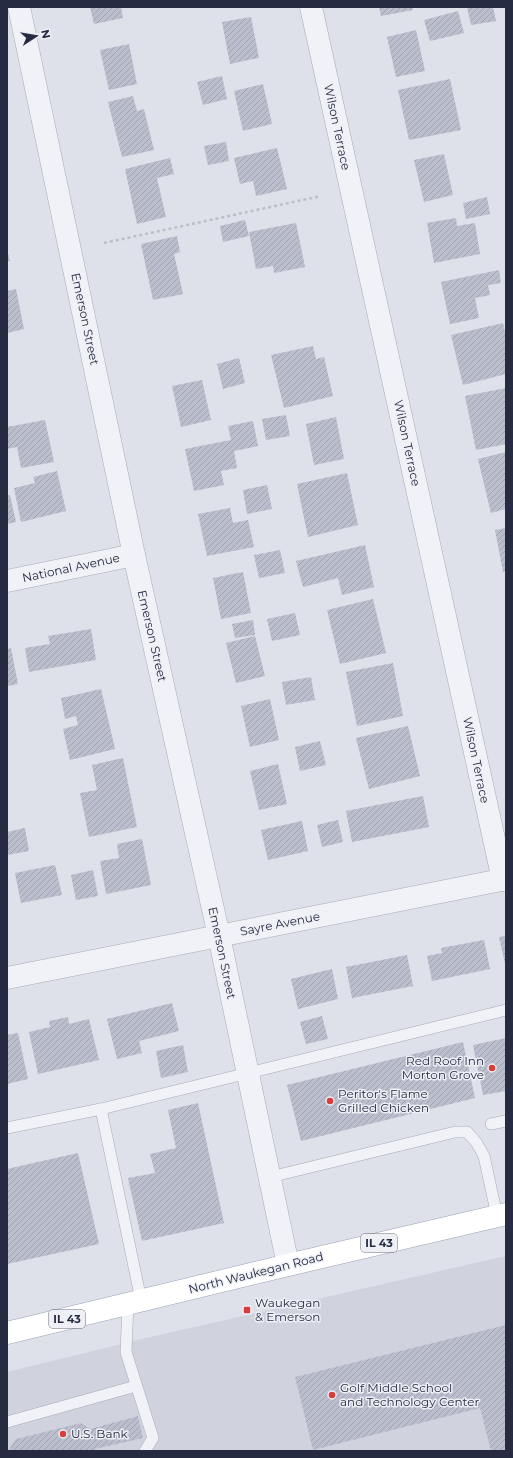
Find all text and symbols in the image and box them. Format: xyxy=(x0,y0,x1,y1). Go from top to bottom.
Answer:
north arrow xyxy=(16,16,56,56)
text: N xyxy=(38,28,54,40)
street label: Wilson Terrace xyxy=(321,82,354,171)
street label: Emerson Street xyxy=(68,272,103,366)
street label: Wilson Terrace xyxy=(391,398,424,487)
street label: National Avenue xyxy=(21,550,121,585)
street label: Emerson Street xyxy=(135,589,170,683)
street label: Wilson Terrace xyxy=(460,715,493,804)
street label: Emerson Street xyxy=(205,906,240,1000)
street label: Sayre Avenue xyxy=(239,908,321,939)
place label: Red Roof Inn Morton Grove xyxy=(402,1053,484,1082)
marker: Red Roof Inn Morton Grove xyxy=(487,1063,497,1073)
place label: Peritor's Flame Grilled Chicken xyxy=(338,1086,429,1115)
marker: Peritor's Flame Grilled Chicken xyxy=(325,1096,335,1106)
road number: IL 43 xyxy=(361,1234,397,1252)
street label: North Waukegan Road xyxy=(187,1249,325,1297)
place label: Waukegan & Emerson xyxy=(255,1295,320,1324)
marker: Waukegan & Emerson xyxy=(242,1305,252,1315)
road number: IL 43 xyxy=(49,1310,85,1328)
place label: Golf Middle School and Technology Center xyxy=(340,1380,479,1409)
marker: Golf Middle School and Technology Center xyxy=(327,1390,337,1400)
place label: U.S. Bank xyxy=(71,1426,129,1441)
marker: U.S. Bank xyxy=(58,1429,68,1439)

